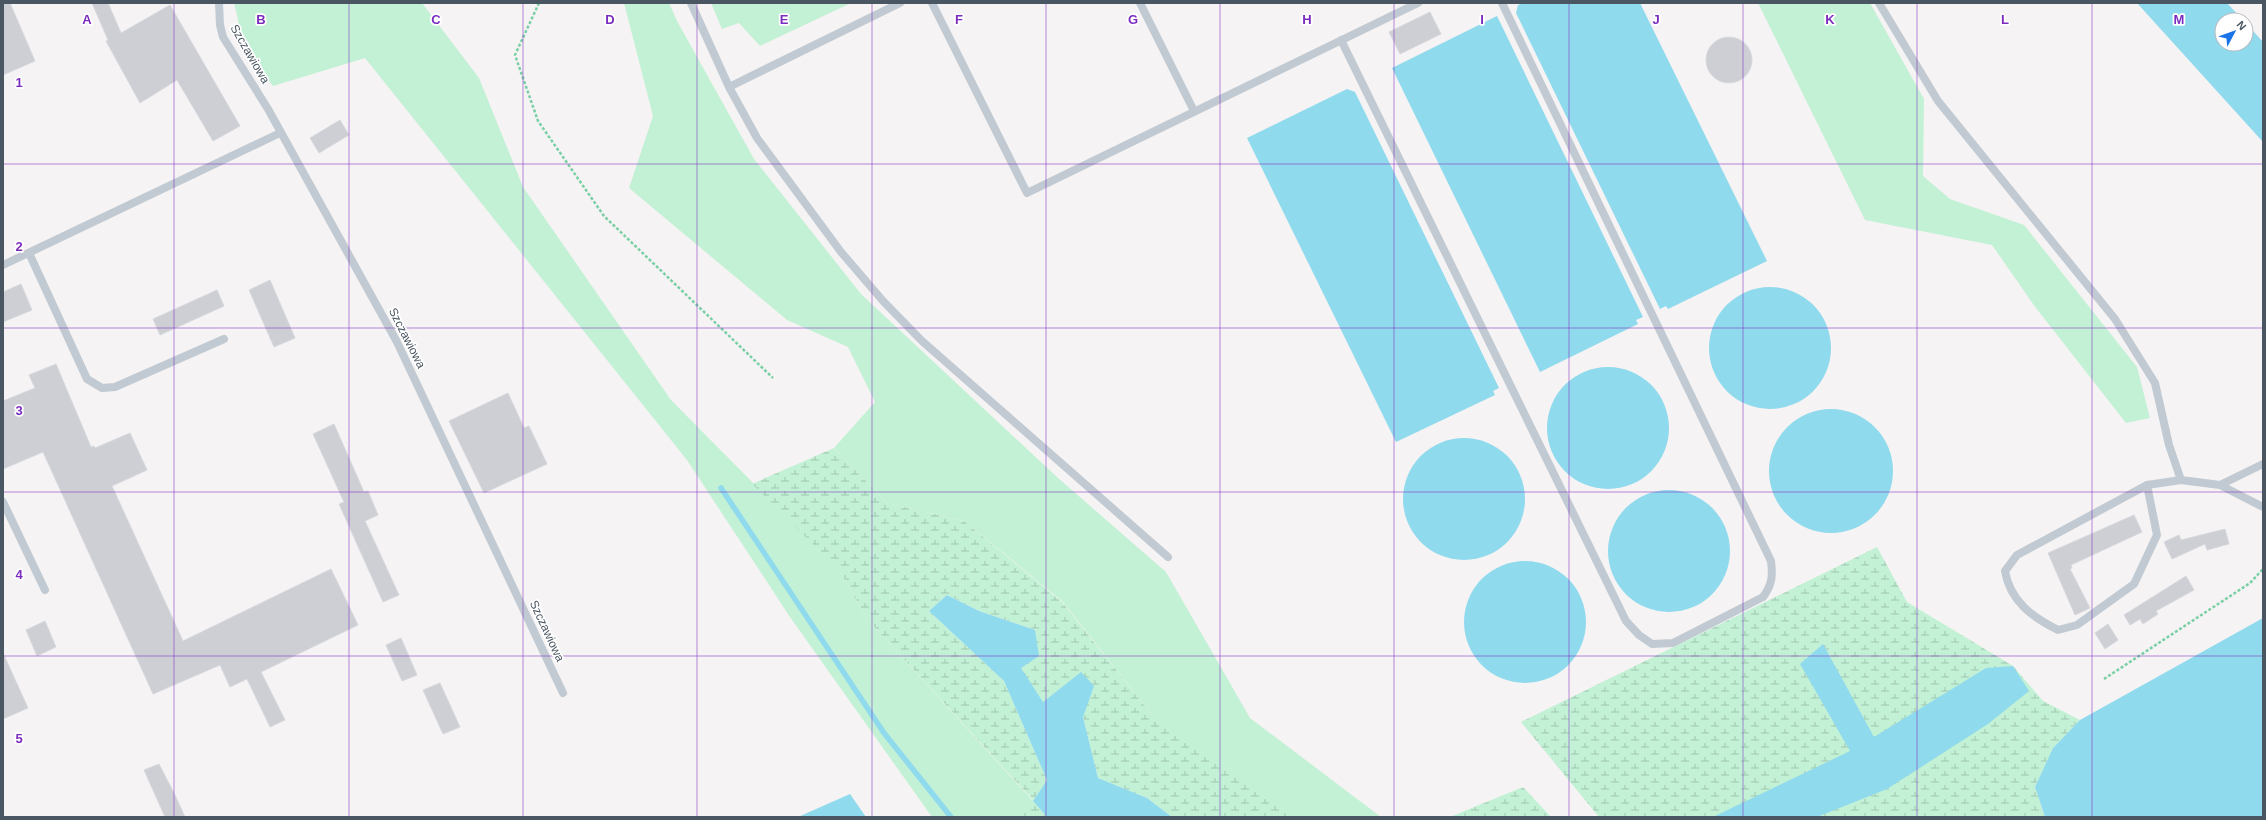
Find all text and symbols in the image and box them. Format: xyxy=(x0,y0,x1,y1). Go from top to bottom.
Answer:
text: A xyxy=(82,12,92,27)
text: B xyxy=(256,12,266,27)
text: C xyxy=(431,12,441,27)
text: D xyxy=(605,12,615,27)
text: E xyxy=(780,12,789,27)
text: F xyxy=(955,12,963,27)
text: G xyxy=(1128,12,1138,27)
text: H xyxy=(1302,12,1312,27)
text: I xyxy=(1480,12,1484,27)
text: J xyxy=(1652,12,1660,27)
text: K xyxy=(1825,12,1835,27)
text: L xyxy=(2001,12,2009,27)
text: M xyxy=(2174,12,2184,27)
north arrow xyxy=(2214,12,2254,52)
text: N xyxy=(2234,19,2249,32)
street label: Szczawiowa xyxy=(227,22,273,86)
text: 1 xyxy=(15,75,23,90)
text: 2 xyxy=(15,239,23,254)
street label: Szczawiowa xyxy=(386,305,428,371)
text: 3 xyxy=(15,403,23,418)
text: 4 xyxy=(15,567,23,582)
street label: Szczawiowa xyxy=(527,598,567,664)
text: 5 xyxy=(15,731,23,746)

